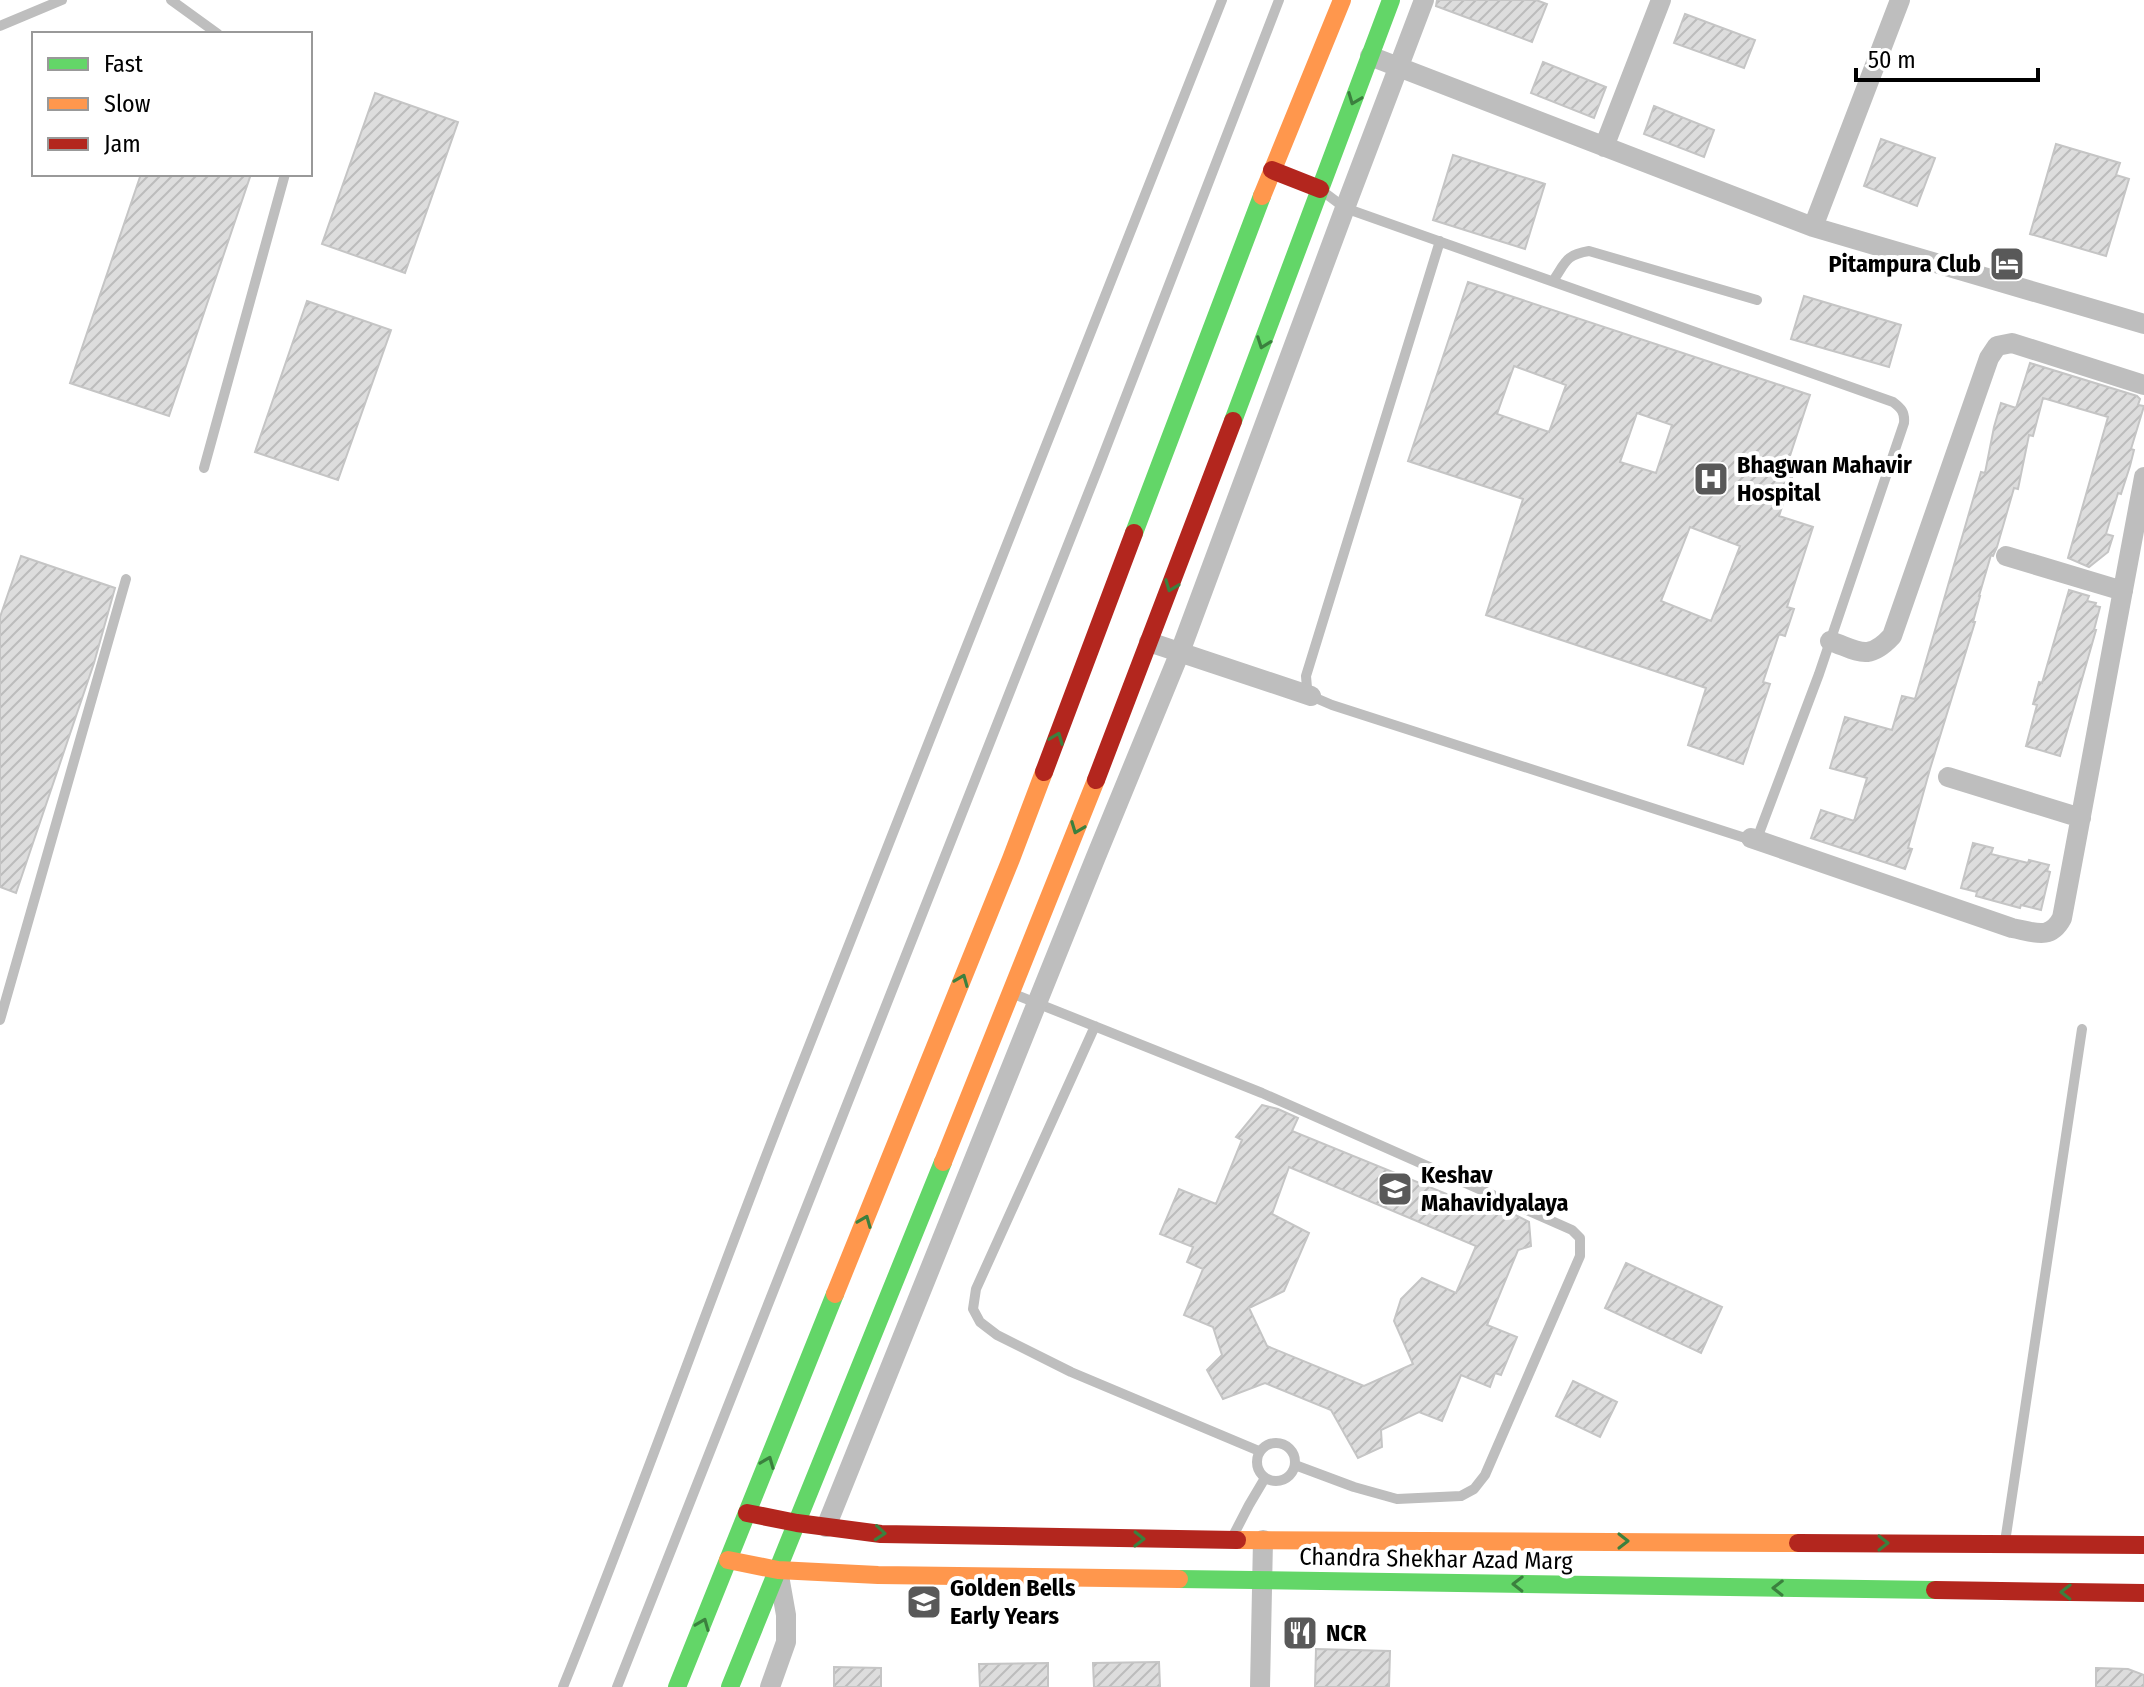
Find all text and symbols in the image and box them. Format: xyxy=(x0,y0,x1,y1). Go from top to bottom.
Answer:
legend xyxy=(32,32,312,176)
scale bar xyxy=(1856,32,2038,82)
text: 50 m xyxy=(1868,46,1916,74)
text: Fast xyxy=(104,50,143,78)
text: Slow xyxy=(104,90,151,118)
one-way arrow xyxy=(1347,91,1364,105)
text: Jam xyxy=(104,130,141,158)
hotel icon: Pitampura Club xyxy=(1988,245,2026,283)
place label: Pitampura Club xyxy=(1828,250,1981,278)
one-way arrow xyxy=(1256,335,1272,349)
place label: Bhagwan Mahavir Hospital xyxy=(1737,451,1912,507)
hospital icon: Bhagwan Mahavir Hospital xyxy=(1692,460,1730,498)
one-way arrow xyxy=(1164,578,1181,592)
one-way arrow xyxy=(1047,732,1064,746)
one-way arrow xyxy=(1070,821,1087,835)
one-way arrow xyxy=(953,974,969,988)
place label: Keshav Mahavidyalaya xyxy=(1421,1161,1569,1217)
school or university icon: Keshav Mahavidyalaya xyxy=(1376,1170,1414,1208)
one-way arrow xyxy=(855,1215,872,1229)
one-way arrow xyxy=(758,1456,775,1470)
one-way arrow xyxy=(874,1524,887,1541)
one-way arrow xyxy=(1133,1531,1146,1548)
one-way arrow xyxy=(1617,1532,1630,1550)
one-way arrow xyxy=(1877,1534,1890,1552)
street label: Chandra Shekhar Azad Marg xyxy=(1299,1543,1574,1575)
place label: Golden Bells Early Years xyxy=(950,1574,1076,1630)
one-way arrow xyxy=(1511,1575,1524,1593)
one-way arrow xyxy=(1771,1579,1784,1597)
school or university icon: Golden Bells Early Years xyxy=(905,1583,943,1621)
one-way arrow xyxy=(2059,1583,2072,1601)
restaurant icon: NCR xyxy=(1281,1614,1319,1652)
one-way arrow xyxy=(693,1618,710,1632)
place label: NCR xyxy=(1326,1619,1367,1647)

